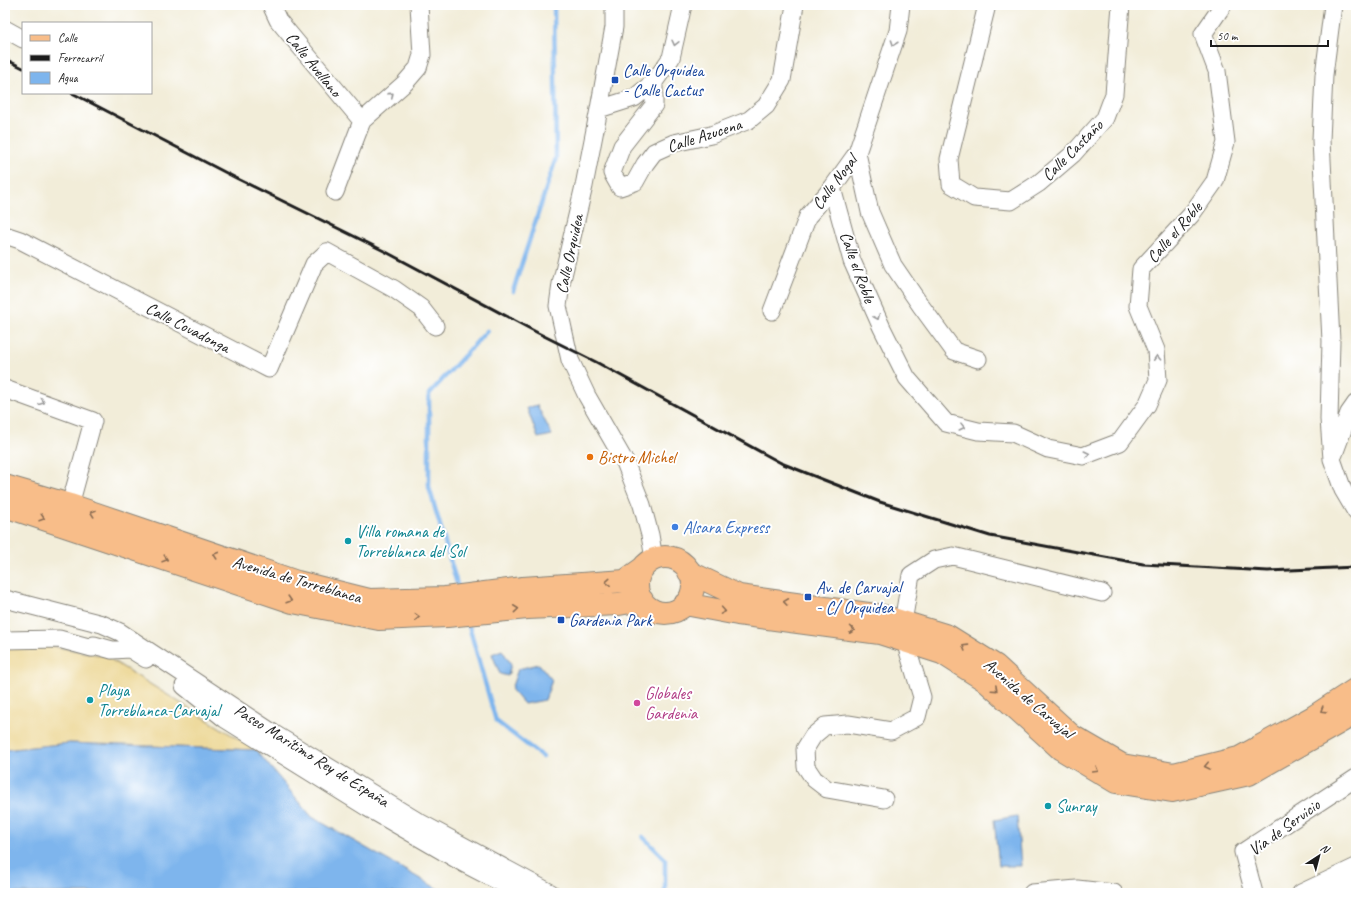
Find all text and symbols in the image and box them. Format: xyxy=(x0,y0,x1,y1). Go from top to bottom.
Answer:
legend xyxy=(22,22,152,94)
scale bar xyxy=(1211,22,1328,48)
street label: Calle Avellano xyxy=(281,28,347,103)
text: 50 m xyxy=(1217,28,1239,44)
text: Calle xyxy=(58,30,78,46)
one-way arrow xyxy=(671,40,679,46)
one-way arrow xyxy=(891,40,899,47)
text: Ferrocarril xyxy=(58,50,104,66)
place label: Calle Orquidea - Calle Cactus xyxy=(623,60,705,101)
text: Agua xyxy=(58,70,79,86)
marker: Calle Orquidea - Calle Cactus xyxy=(610,75,620,85)
one-way arrow xyxy=(386,93,394,100)
street label: Calle Azucena xyxy=(664,113,745,157)
street label: Calle Castaño xyxy=(1037,114,1108,186)
street label: Calle Nogal xyxy=(807,148,864,214)
street label: Calle el Roble xyxy=(1142,196,1208,267)
street label: Calle Orquidea xyxy=(551,211,589,296)
street label: Calle el Roble xyxy=(835,229,881,307)
street label: Calle Covadonga xyxy=(142,297,235,358)
one-way arrow xyxy=(872,312,880,320)
one-way arrow xyxy=(1152,355,1161,361)
one-way arrow xyxy=(38,397,45,406)
one-way arrow xyxy=(959,422,965,430)
place label: Bistro Michel xyxy=(598,447,679,468)
one-way arrow xyxy=(1083,450,1090,458)
marker: Bistro Michel xyxy=(585,452,595,462)
one-way arrow xyxy=(90,509,97,518)
one-way arrow xyxy=(38,513,45,522)
place label: Alsara Express xyxy=(683,517,771,538)
place label: Villa romana de Torreblanca del Sol xyxy=(356,521,468,562)
marker: Alsara Express xyxy=(670,522,680,532)
marker: Villa romana de Torreblanca del Sol xyxy=(343,536,353,546)
one-way arrow xyxy=(213,551,220,560)
street label: Avenida de Torreblanca xyxy=(230,551,365,608)
one-way arrow xyxy=(162,554,169,563)
place label: Av. de Carvajal - C/ Orquidea xyxy=(816,577,904,618)
one-way arrow xyxy=(605,578,611,587)
marker: Av. de Carvajal - C/ Orquidea xyxy=(803,592,813,602)
one-way arrow xyxy=(285,595,292,604)
one-way arrow xyxy=(783,598,789,607)
one-way arrow xyxy=(513,605,519,614)
one-way arrow xyxy=(720,607,726,615)
place label: Gardenia Park xyxy=(569,610,653,631)
one-way arrow xyxy=(414,613,420,622)
marker: Gardenia Park xyxy=(556,615,566,625)
one-way arrow xyxy=(849,625,855,634)
one-way arrow xyxy=(962,644,969,651)
street label: Avenida de Carvajal xyxy=(980,654,1080,745)
place label: Playa Torreblanca-Carvajal xyxy=(98,680,223,721)
place label: Globales Gardenia xyxy=(645,683,699,724)
one-way arrow xyxy=(990,685,998,692)
marker: Playa Torreblanca-Carvajal xyxy=(85,695,95,705)
marker: Globales Gardenia xyxy=(632,698,642,708)
street label: Paseo Marítimo Rey de España xyxy=(231,699,394,812)
one-way arrow xyxy=(1320,705,1327,713)
one-way arrow xyxy=(1203,761,1210,769)
one-way arrow xyxy=(1092,766,1099,773)
street label: Vía de Servicio xyxy=(1244,794,1325,860)
place label: Sunray xyxy=(1056,796,1098,817)
marker: Sunray xyxy=(1043,801,1053,811)
north arrow xyxy=(1299,836,1339,876)
text: N xyxy=(1318,840,1334,857)

